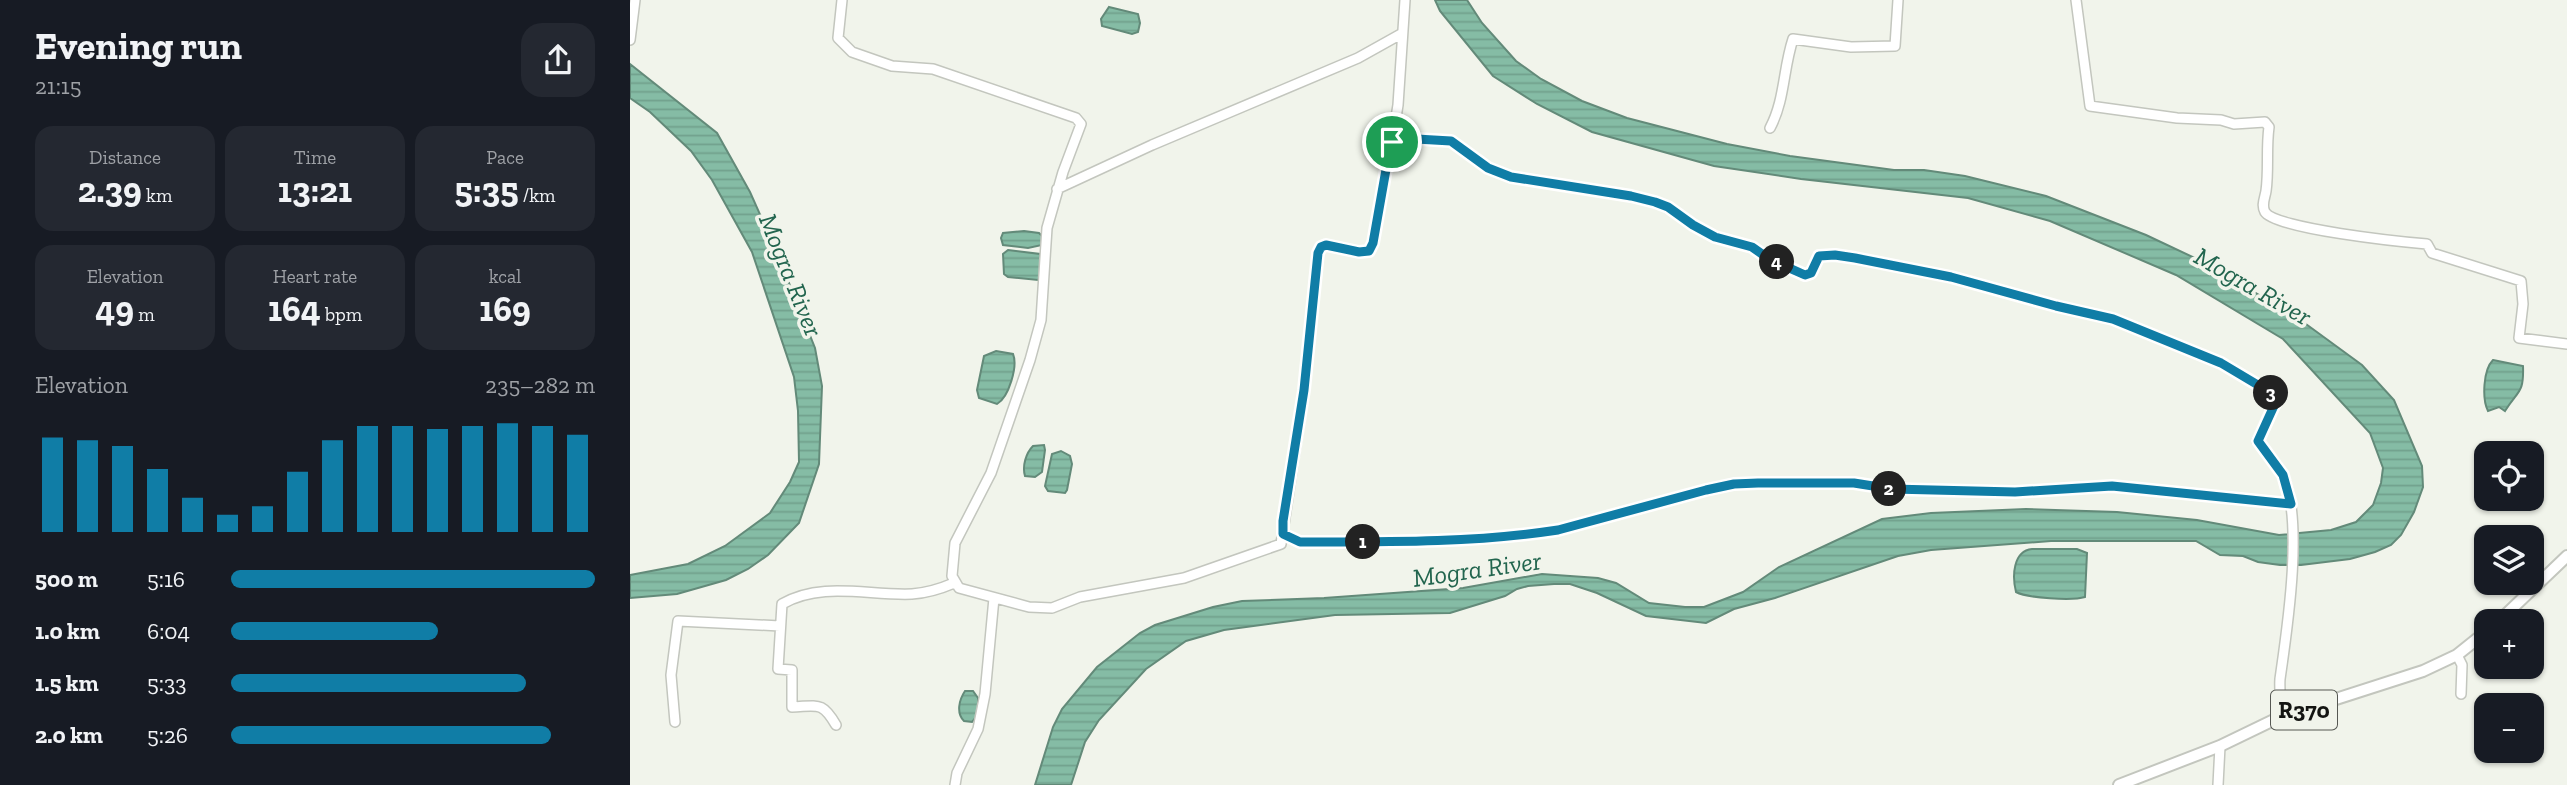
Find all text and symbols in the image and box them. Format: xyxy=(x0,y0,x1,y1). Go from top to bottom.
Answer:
text: Evening run xyxy=(35,23,242,69)
button: share xyxy=(521,23,595,97)
text: 21:15 xyxy=(35,72,81,100)
pin xyxy=(1362,112,1422,172)
icon: arrive xyxy=(1373,123,1411,161)
text: Distance xyxy=(89,146,161,169)
text: Time xyxy=(294,146,336,169)
text: Pace xyxy=(486,146,524,169)
text: 2.39 xyxy=(78,169,142,211)
text: 13:21 xyxy=(278,169,352,211)
text: 5:35 xyxy=(455,169,518,211)
text: km xyxy=(142,184,172,207)
text: /km xyxy=(518,184,555,207)
water label: Mogra River xyxy=(752,209,830,341)
water label: Mogra River xyxy=(2189,240,2317,332)
pin: 4 xyxy=(1760,244,1794,280)
text: 4 xyxy=(1771,250,1782,273)
text: Elevation xyxy=(87,265,163,288)
text: Heart rate xyxy=(273,265,357,288)
text: kcal xyxy=(489,265,521,288)
text: 49 xyxy=(95,288,134,330)
text: 164 xyxy=(268,288,321,330)
text: 169 xyxy=(479,288,531,330)
text: m xyxy=(134,303,155,326)
text: bpm xyxy=(321,303,362,326)
text: Elevation xyxy=(35,371,128,399)
text: 235–282 m xyxy=(485,371,595,399)
pin: 3 xyxy=(2254,376,2288,410)
text: 3 xyxy=(2265,381,2276,404)
map controls xyxy=(2474,441,2544,763)
button: locate xyxy=(2474,441,2544,511)
pin: 2 xyxy=(1872,472,1906,506)
text: 2 xyxy=(1883,477,1894,500)
pin: 1 xyxy=(1346,524,1380,560)
button: layers xyxy=(2474,525,2544,595)
text: 1 xyxy=(1359,530,1366,553)
water label: Mogra River xyxy=(1411,544,1543,594)
text: 500 m xyxy=(35,565,98,593)
text: 5:16 xyxy=(147,565,185,593)
button: + xyxy=(2474,609,2544,679)
text: 1.0 km xyxy=(35,617,100,645)
text: 6:04 xyxy=(147,617,190,645)
text: 1.5 km xyxy=(35,669,99,697)
text: 5:33 xyxy=(147,669,186,697)
road number: R370 xyxy=(2271,690,2337,730)
button: − xyxy=(2474,693,2544,763)
text: 2.0 km xyxy=(35,721,103,749)
text: 5:26 xyxy=(147,721,188,749)

